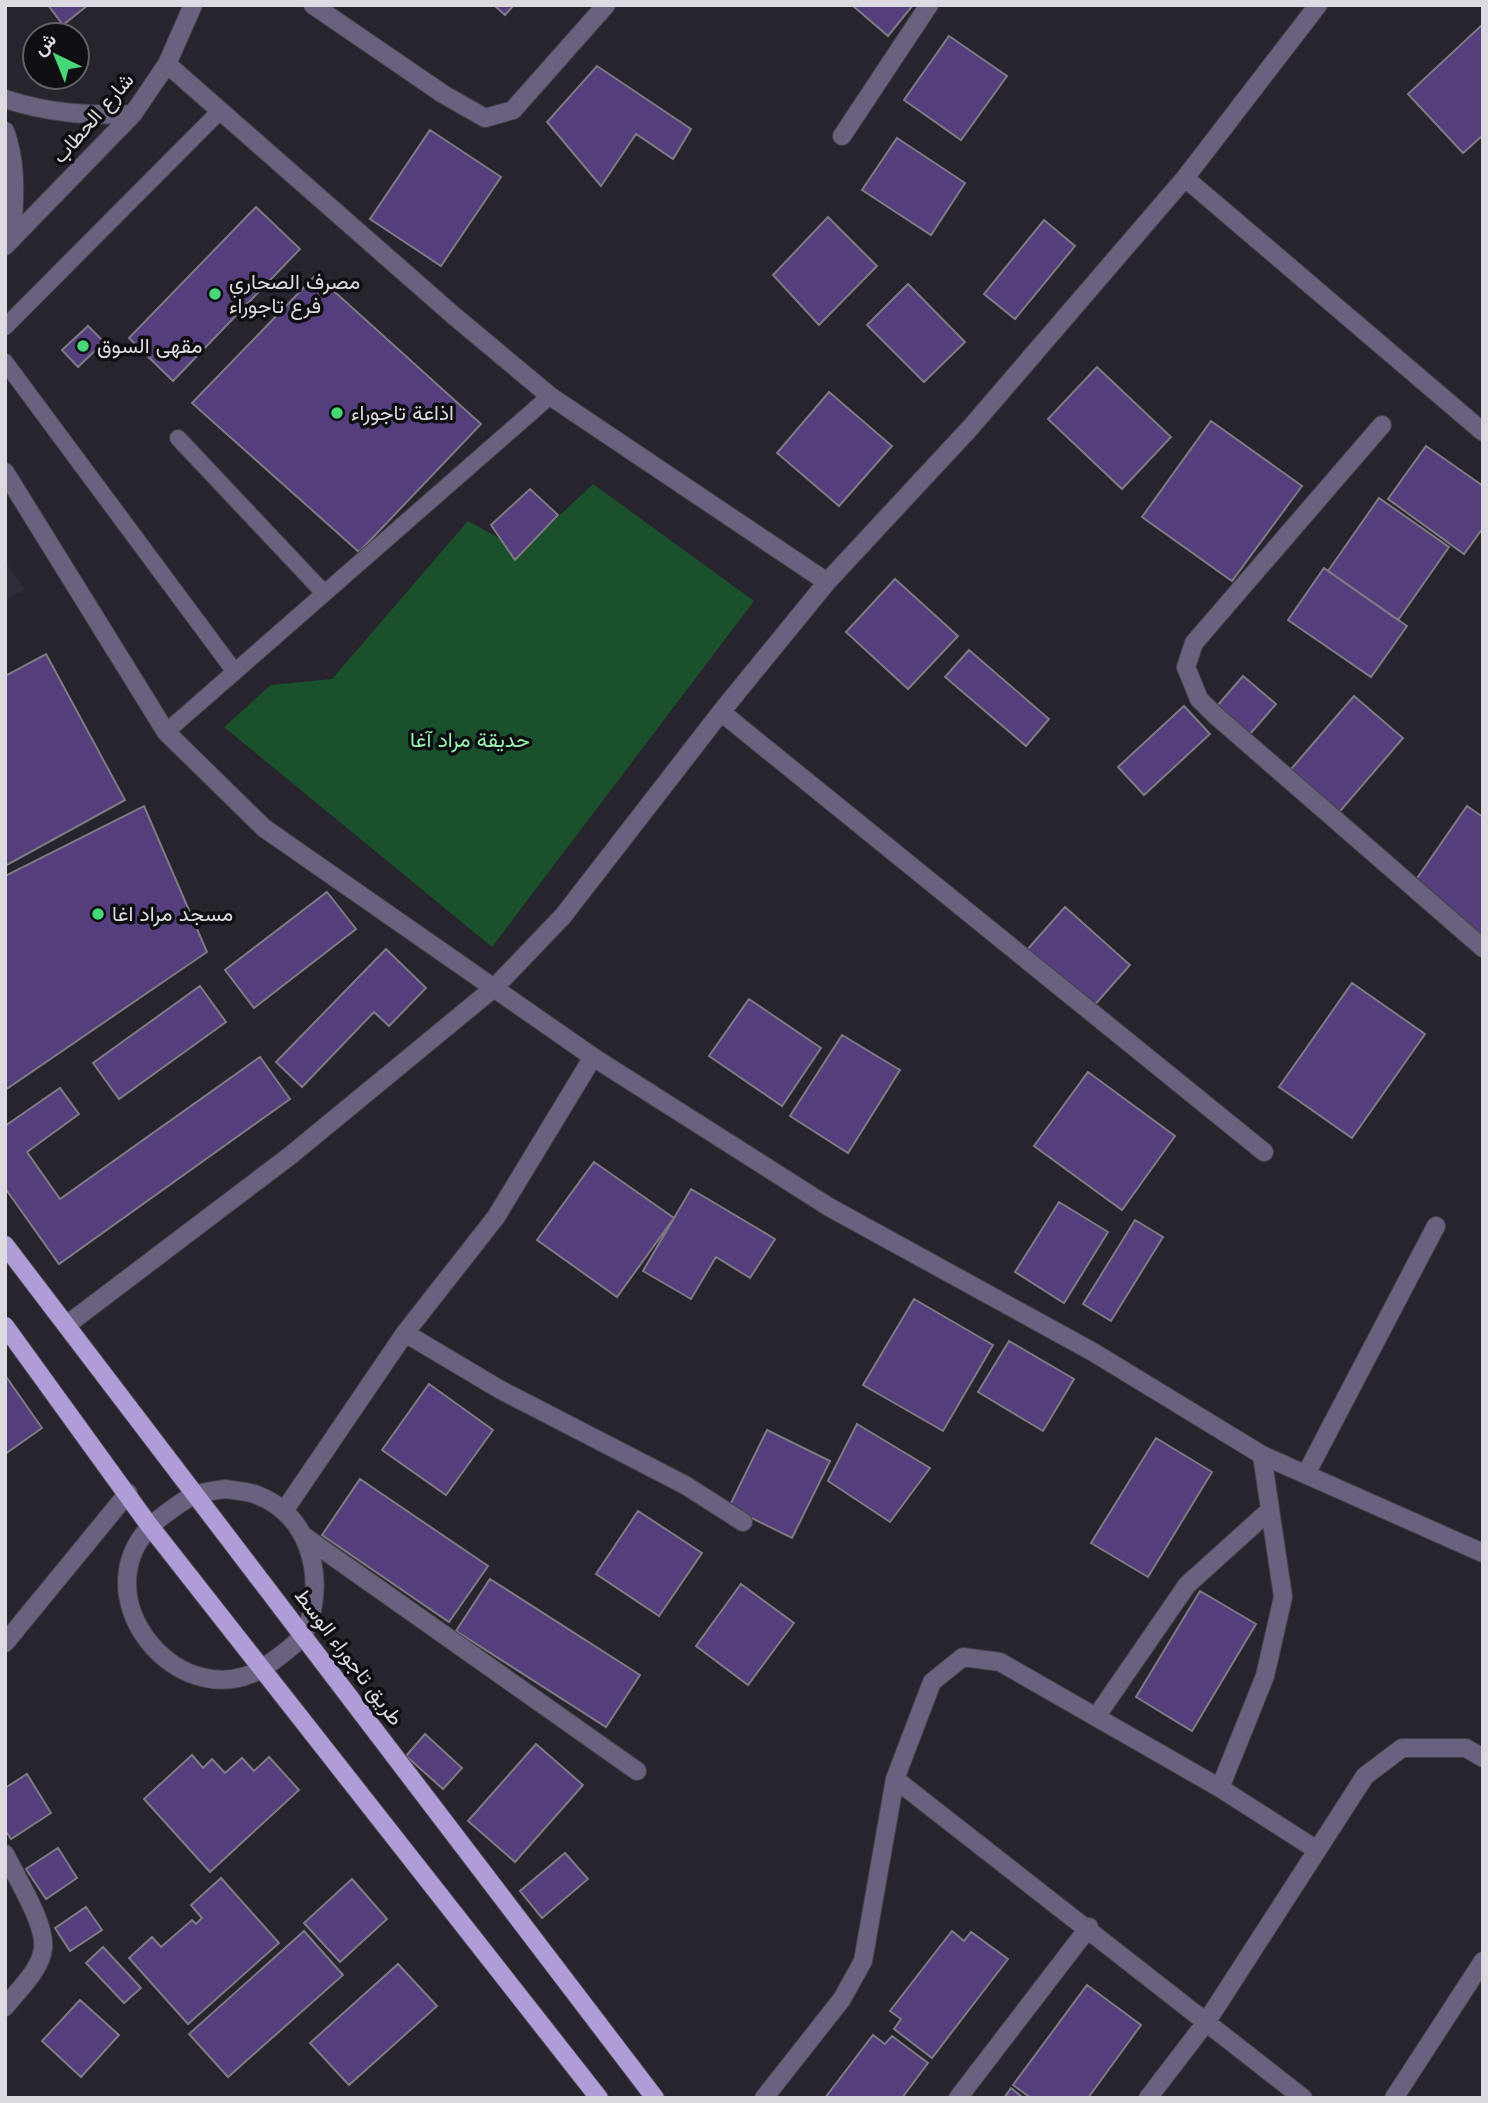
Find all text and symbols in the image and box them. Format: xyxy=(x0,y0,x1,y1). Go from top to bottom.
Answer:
north arrow xyxy=(21,21,91,91)
text: ش xyxy=(27,26,62,62)
street label: شارع الحطاب xyxy=(45,66,141,170)
place label: مصرف الصحاري فرع تاجوراء xyxy=(229,267,360,321)
marker: مصرف الصحاري فرع تاجوراء xyxy=(207,286,223,302)
place label: مقهى السوق xyxy=(97,331,202,361)
marker: مقهى السوق xyxy=(75,338,91,354)
place label: اذاعة تاجوراء xyxy=(351,398,454,428)
marker: اذاعة تاجوراء xyxy=(329,405,345,421)
park label: حديقة مراد آغا xyxy=(410,725,530,755)
place label: مسجد مراد اغا xyxy=(112,899,233,929)
marker: مسجد مراد اغا xyxy=(90,906,106,922)
street label: طريق تاجوراء الوسط xyxy=(287,1582,411,1732)

